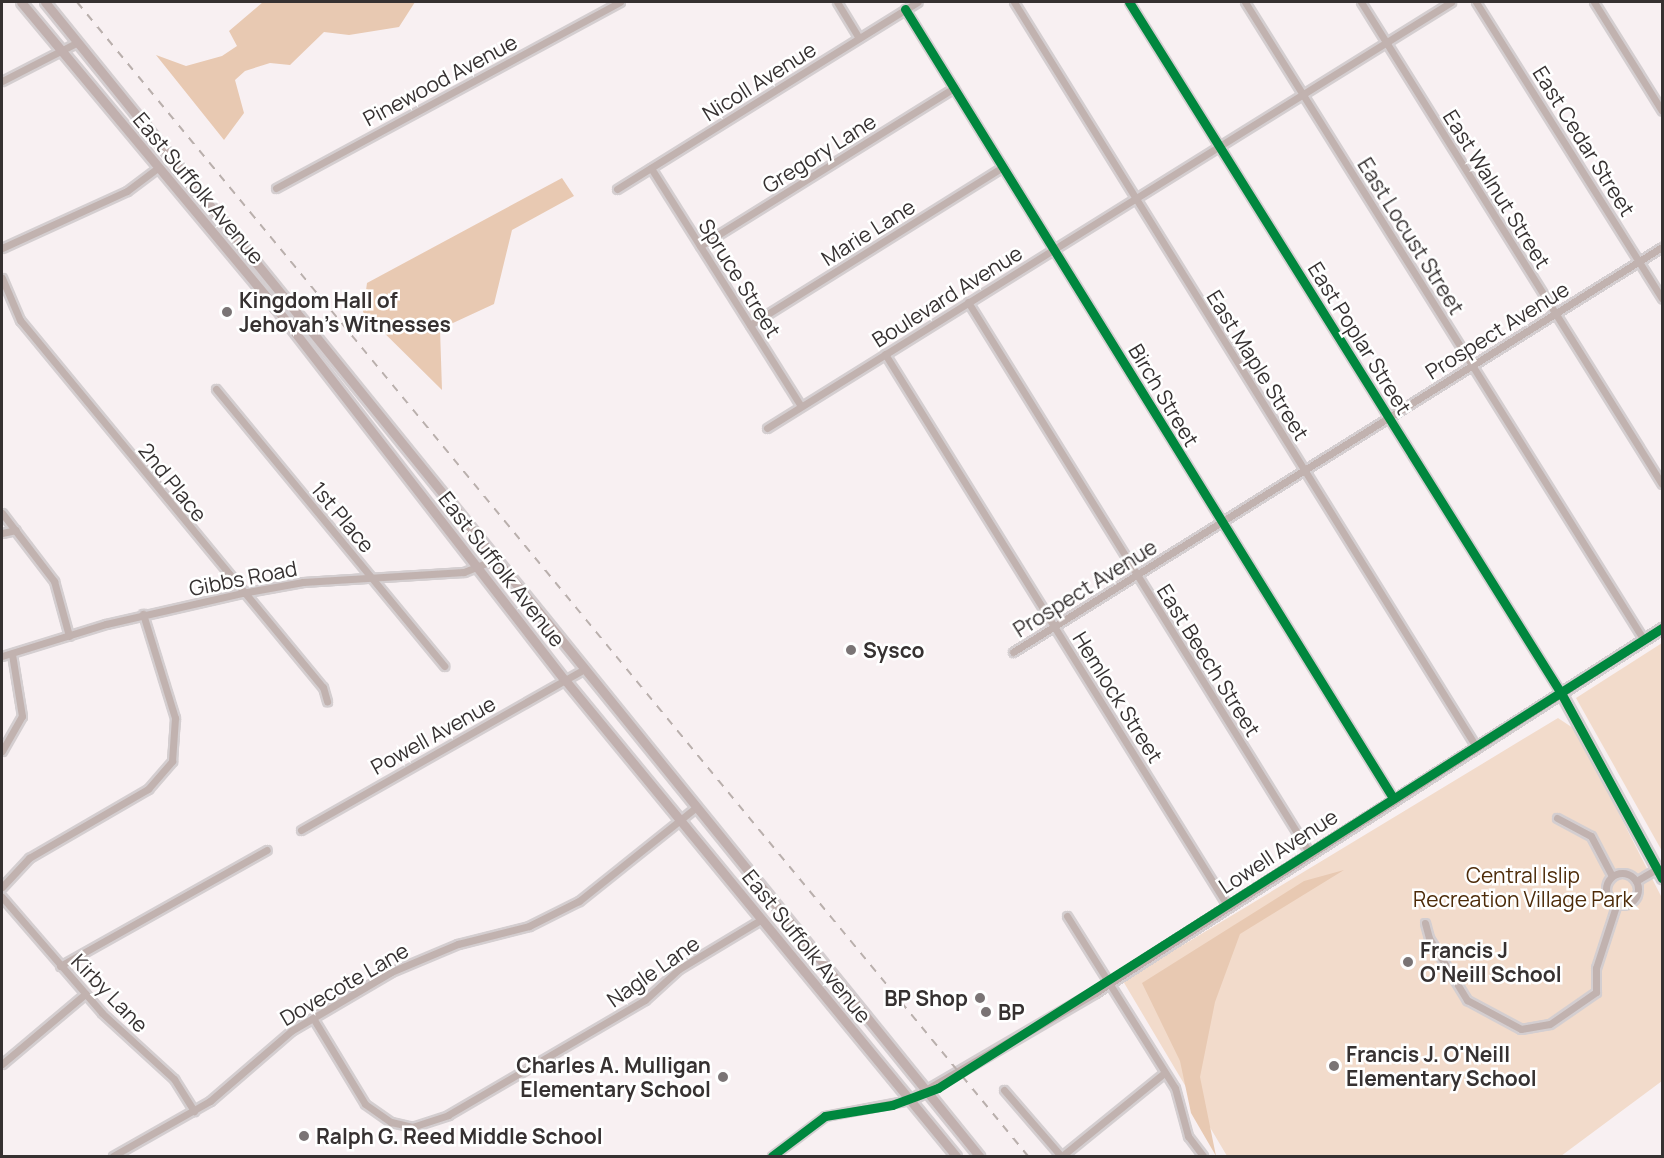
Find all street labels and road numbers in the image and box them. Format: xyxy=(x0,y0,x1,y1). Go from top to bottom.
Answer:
street label: Pinewood Avenue xyxy=(359,29,521,131)
street label: Nicoll Avenue xyxy=(698,36,820,126)
street label: East Cedar Street xyxy=(1528,61,1640,221)
street label: East Walnut Street xyxy=(1438,105,1556,273)
street label: East Suffolk Avenue xyxy=(128,107,270,269)
street label: Gregory Lane xyxy=(758,108,880,198)
street label: East Locust Street xyxy=(1353,153,1469,319)
street label: Marie Lane xyxy=(817,193,919,271)
street label: Spruce Street xyxy=(694,214,786,342)
street label: Boulevard Avenue xyxy=(867,240,1027,352)
street label: East Poplar Street xyxy=(1303,257,1417,419)
street label: Prospect Avenue xyxy=(1421,276,1573,384)
street label: East Maple Street xyxy=(1202,285,1314,445)
street label: Birch Street xyxy=(1124,339,1204,451)
street label: 2nd Place xyxy=(134,438,212,526)
street label: 1st Place xyxy=(306,476,380,558)
street label: East Suffolk Avenue xyxy=(434,486,570,652)
street label: Prospect Avenue xyxy=(1009,534,1161,642)
street label: Gibbs Road xyxy=(187,555,299,601)
street label: East Beech Street xyxy=(1152,579,1266,741)
street label: Hemlock Street xyxy=(1068,627,1168,767)
street label: Powell Avenue xyxy=(366,690,500,780)
street label: Lowell Avenue xyxy=(1214,803,1342,899)
street label: East Suffolk Avenue xyxy=(737,864,877,1028)
street label: Nagle Lane xyxy=(602,930,704,1012)
street label: Dovecote Lane xyxy=(275,937,413,1031)
street label: Kirby Lane xyxy=(66,949,154,1037)

